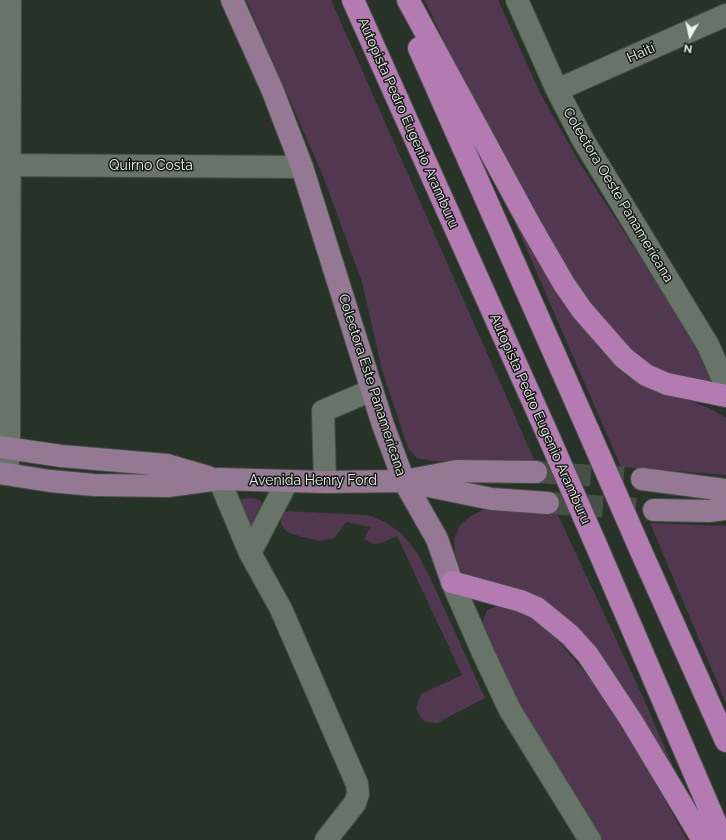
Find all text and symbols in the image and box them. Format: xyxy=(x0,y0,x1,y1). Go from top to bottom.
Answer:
street label: Autopista Pedro Eugenio Aramburu xyxy=(354,15,462,231)
north arrow xyxy=(670,16,710,56)
street label: Haití xyxy=(624,39,658,67)
text: N xyxy=(683,41,693,55)
street label: Colectora Oeste Panamericana xyxy=(559,105,677,285)
street label: Quirno Costa xyxy=(109,158,193,174)
street label: Colectora Este Panamericana xyxy=(335,292,409,478)
street label: Autopista Pedro Eugenio Aramburu xyxy=(486,311,594,527)
street label: Avenida Henry Ford xyxy=(249,473,377,489)

